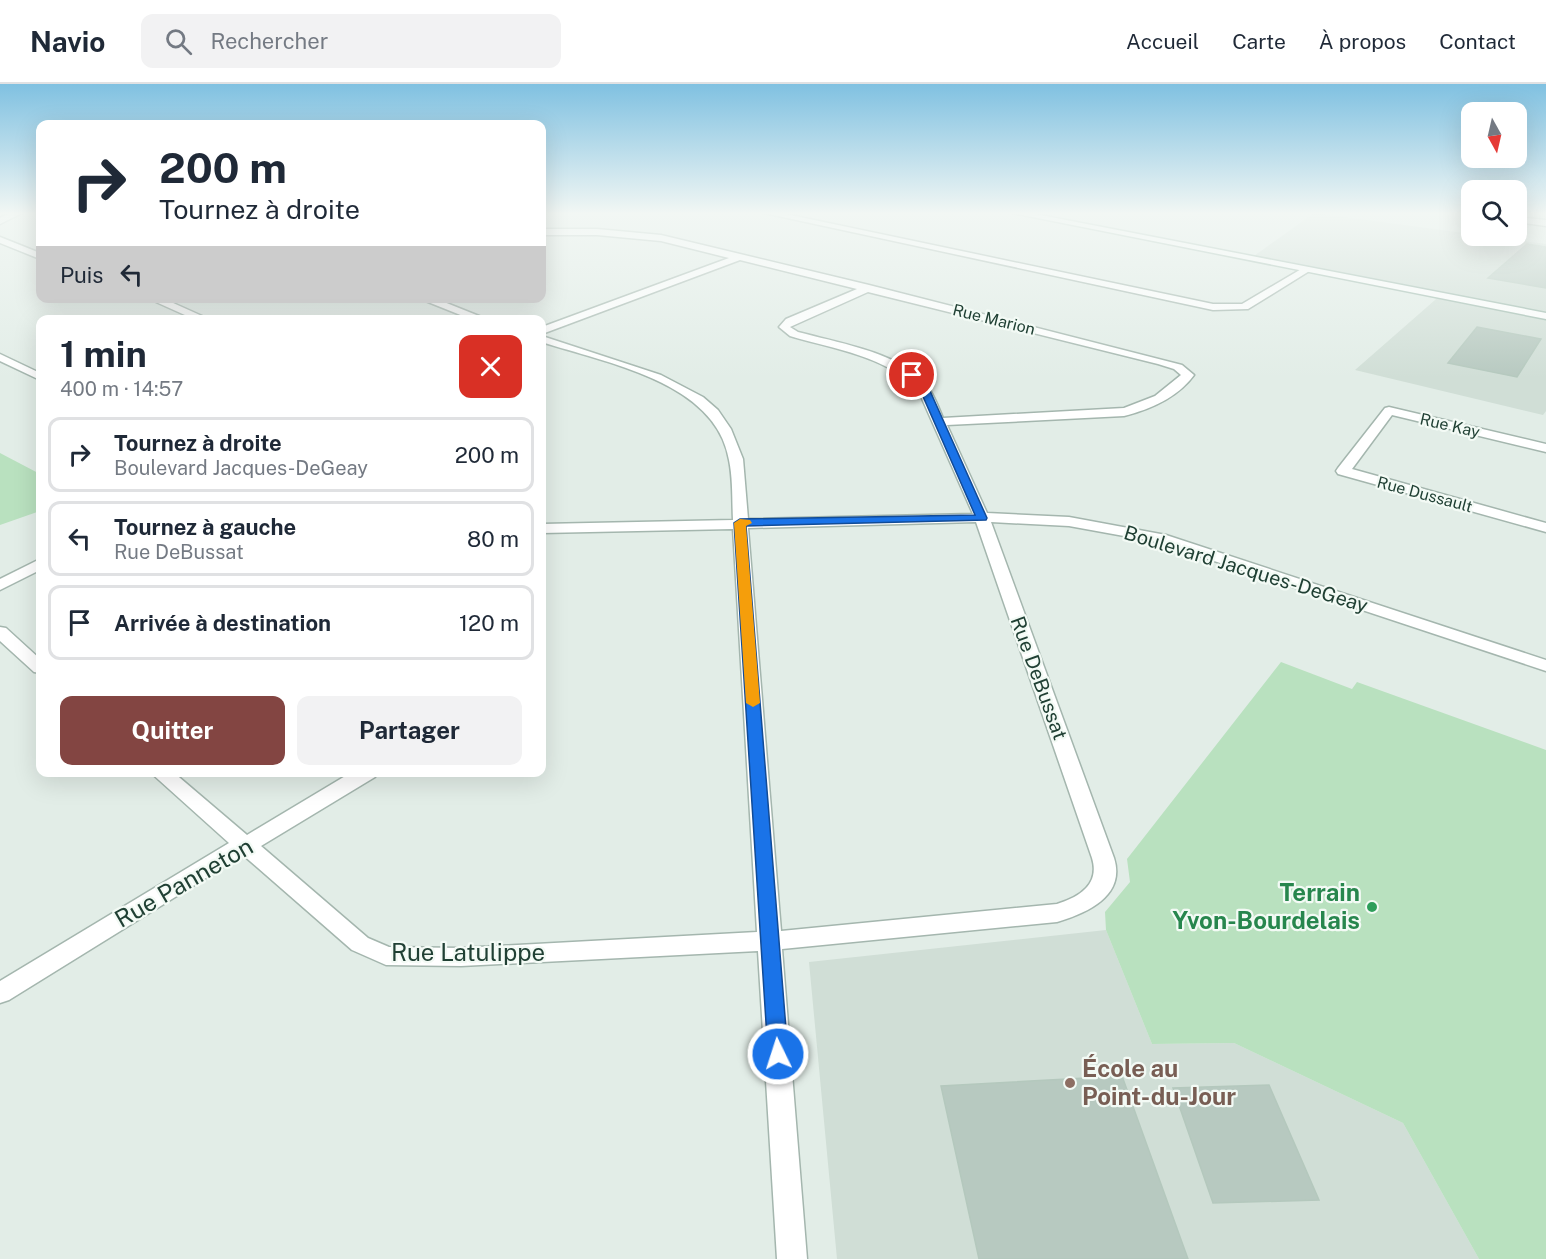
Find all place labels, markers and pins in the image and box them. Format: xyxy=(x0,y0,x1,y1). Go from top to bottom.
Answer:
pin xyxy=(886,349,937,400)
place label: Terrain Yvon-Bourdelais xyxy=(1172,878,1360,934)
marker: Terrain Yvon-Bourdelais xyxy=(1365,900,1379,914)
place label: École au Point-du-Jour xyxy=(1082,1054,1236,1110)
marker: École au Point-du-Jour xyxy=(1063,1076,1077,1090)

